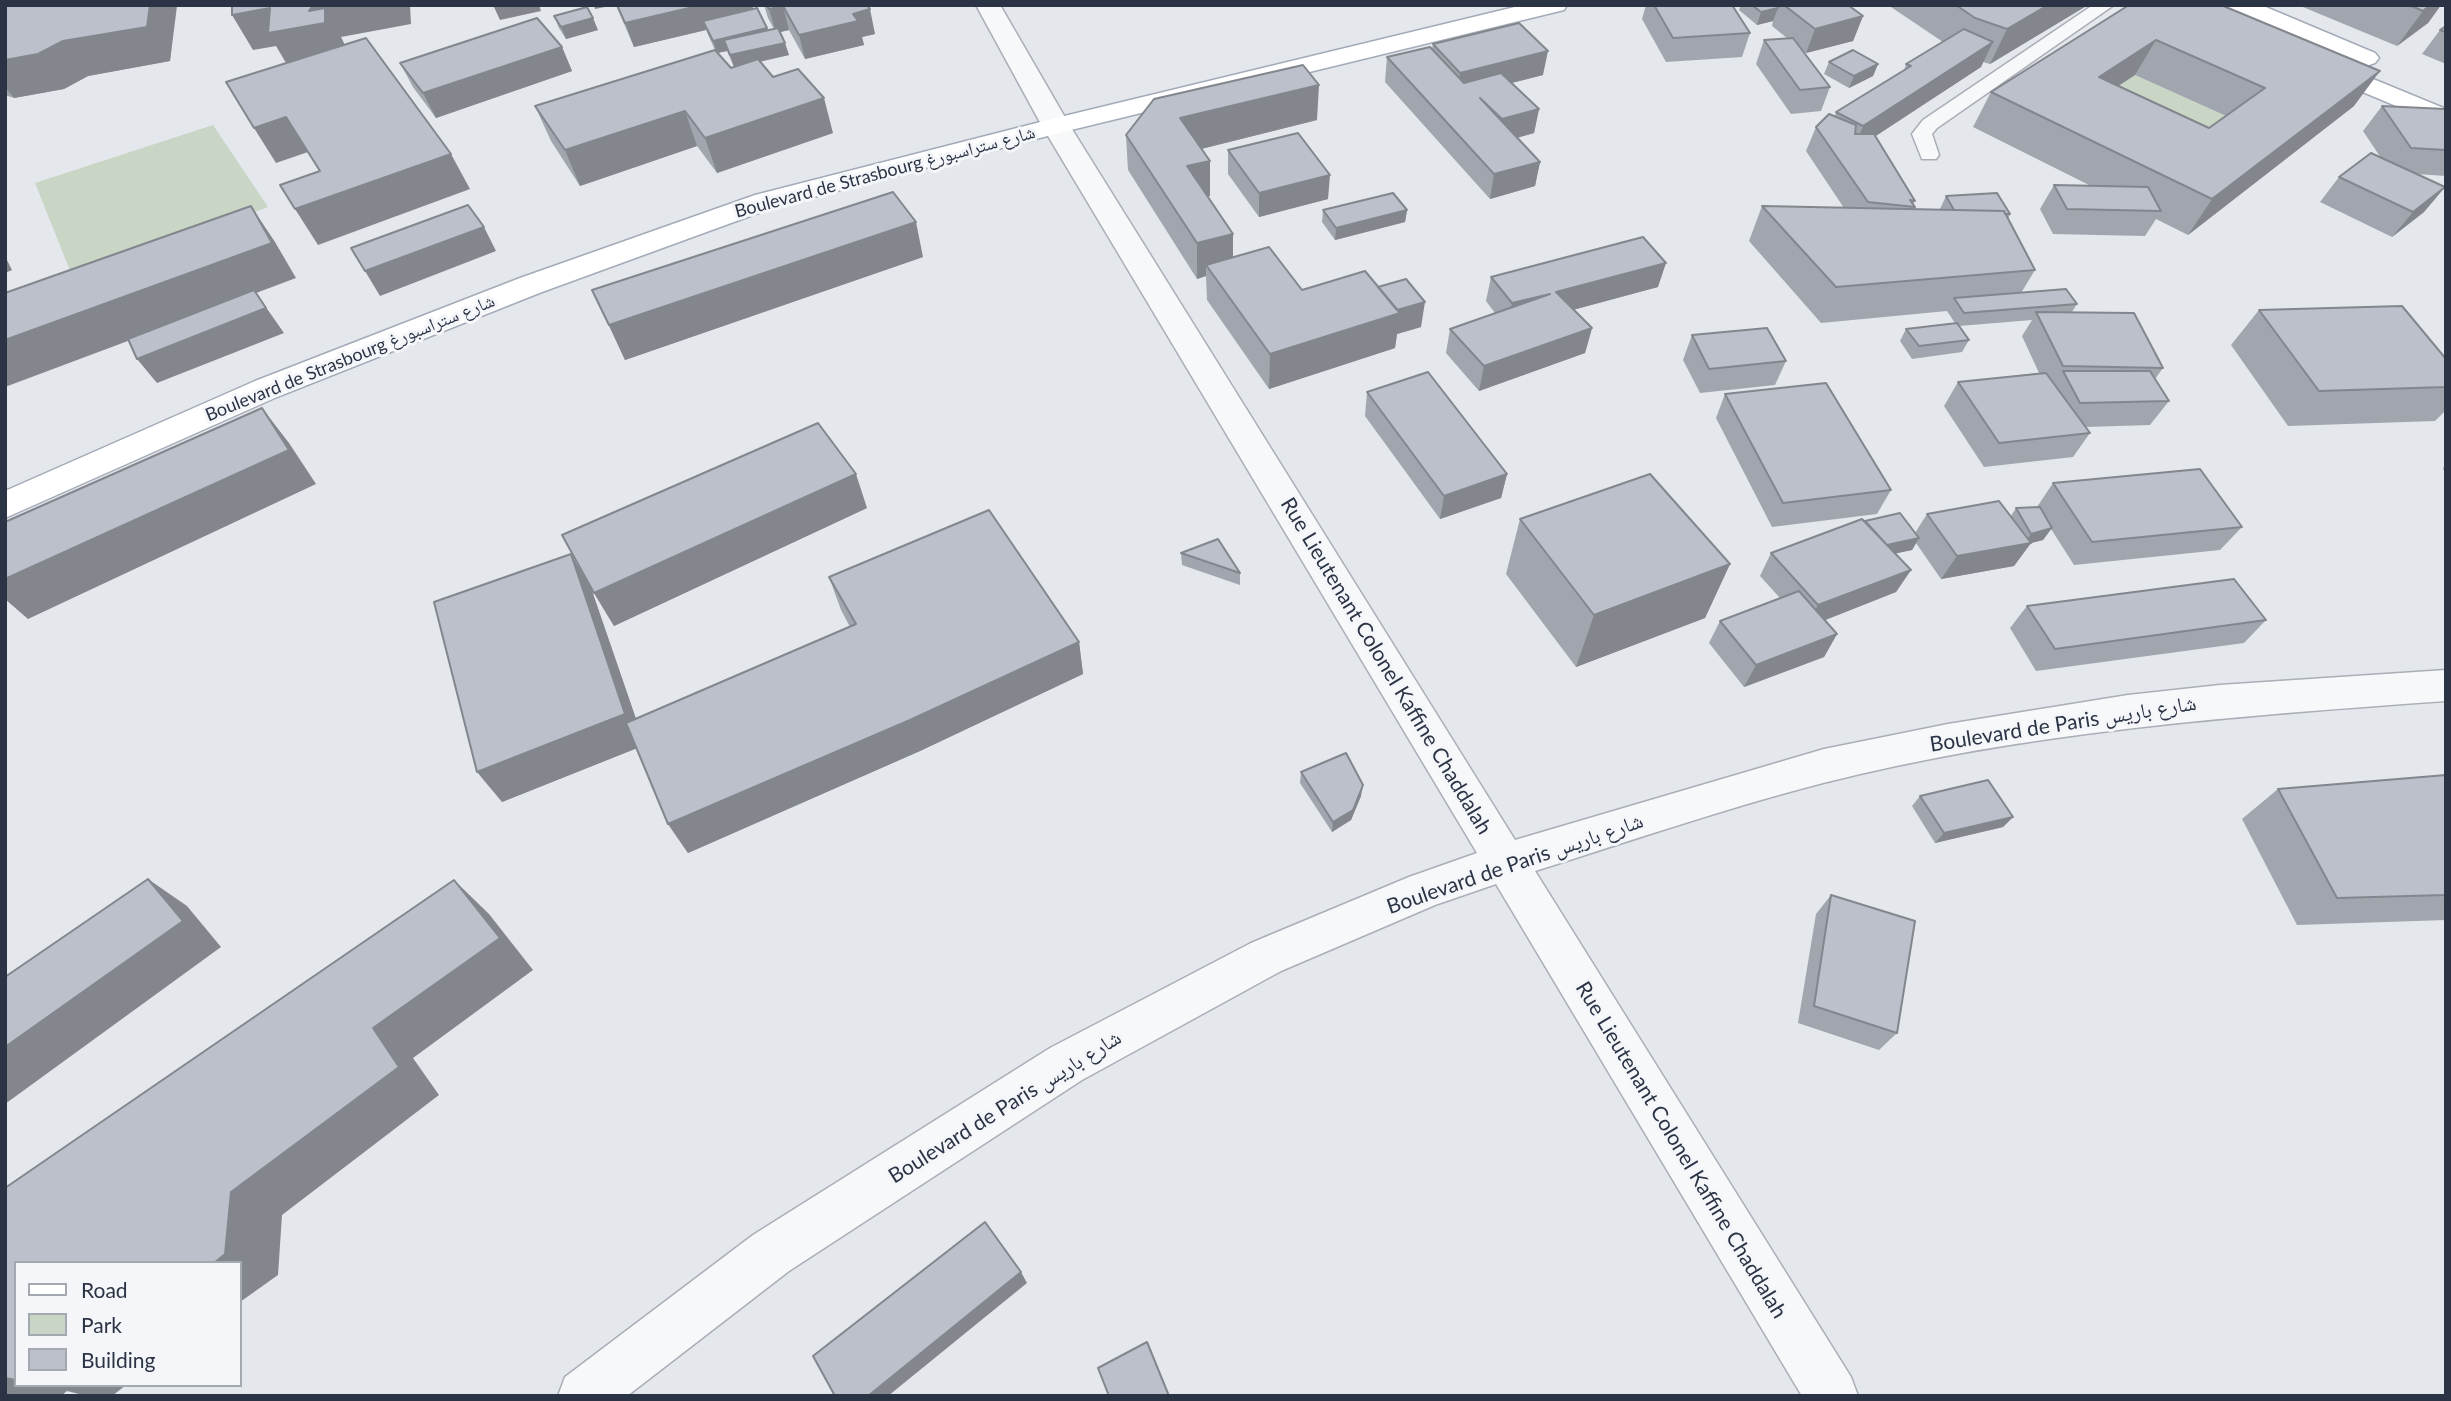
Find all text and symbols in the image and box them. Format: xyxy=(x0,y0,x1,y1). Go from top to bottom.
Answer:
street label: Boulevard de Strasbourg شارع ستراسبورغ xyxy=(732,121,1038,223)
street label: Boulevard de Strasbourg شارع ستراسبورغ xyxy=(202,290,498,426)
street label: Rue Lieutenant Colonel Kaffine Chaddalah xyxy=(1275,493,1497,839)
street label: Boulevard de Paris شارع باريس xyxy=(1928,690,2198,758)
street label: Boulevard de Paris شارع باريس xyxy=(1384,808,1646,920)
street label: Rue Lieutenant Colonel Kaffine Chaddalah xyxy=(1570,977,1792,1323)
street label: Boulevard de Paris شارع باريس xyxy=(884,1025,1126,1189)
legend xyxy=(14,1261,242,1387)
text: Road xyxy=(81,1277,128,1302)
text: Park xyxy=(81,1312,122,1337)
text: Building xyxy=(81,1347,156,1372)

